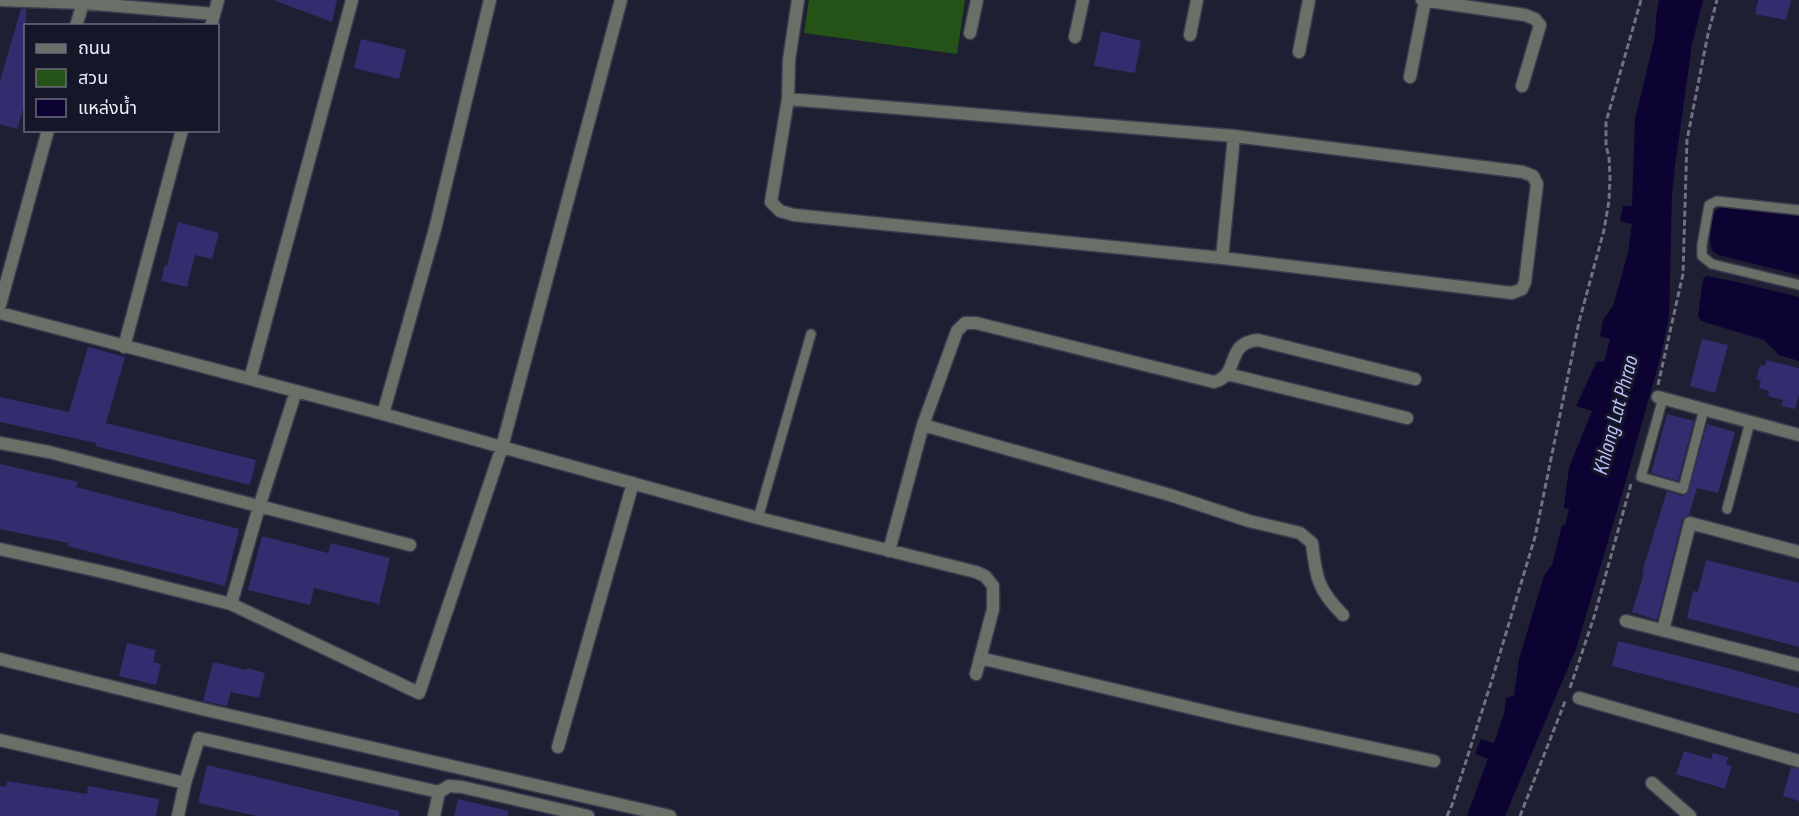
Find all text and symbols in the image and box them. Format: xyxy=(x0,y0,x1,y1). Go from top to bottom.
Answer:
legend xyxy=(24,24,219,132)
text: ถนน xyxy=(78,38,111,59)
text: สวน xyxy=(78,68,108,89)
text: แหล่งน้ำ xyxy=(78,95,137,119)
water label: Khlong Lat Phrao xyxy=(1587,352,1645,478)

